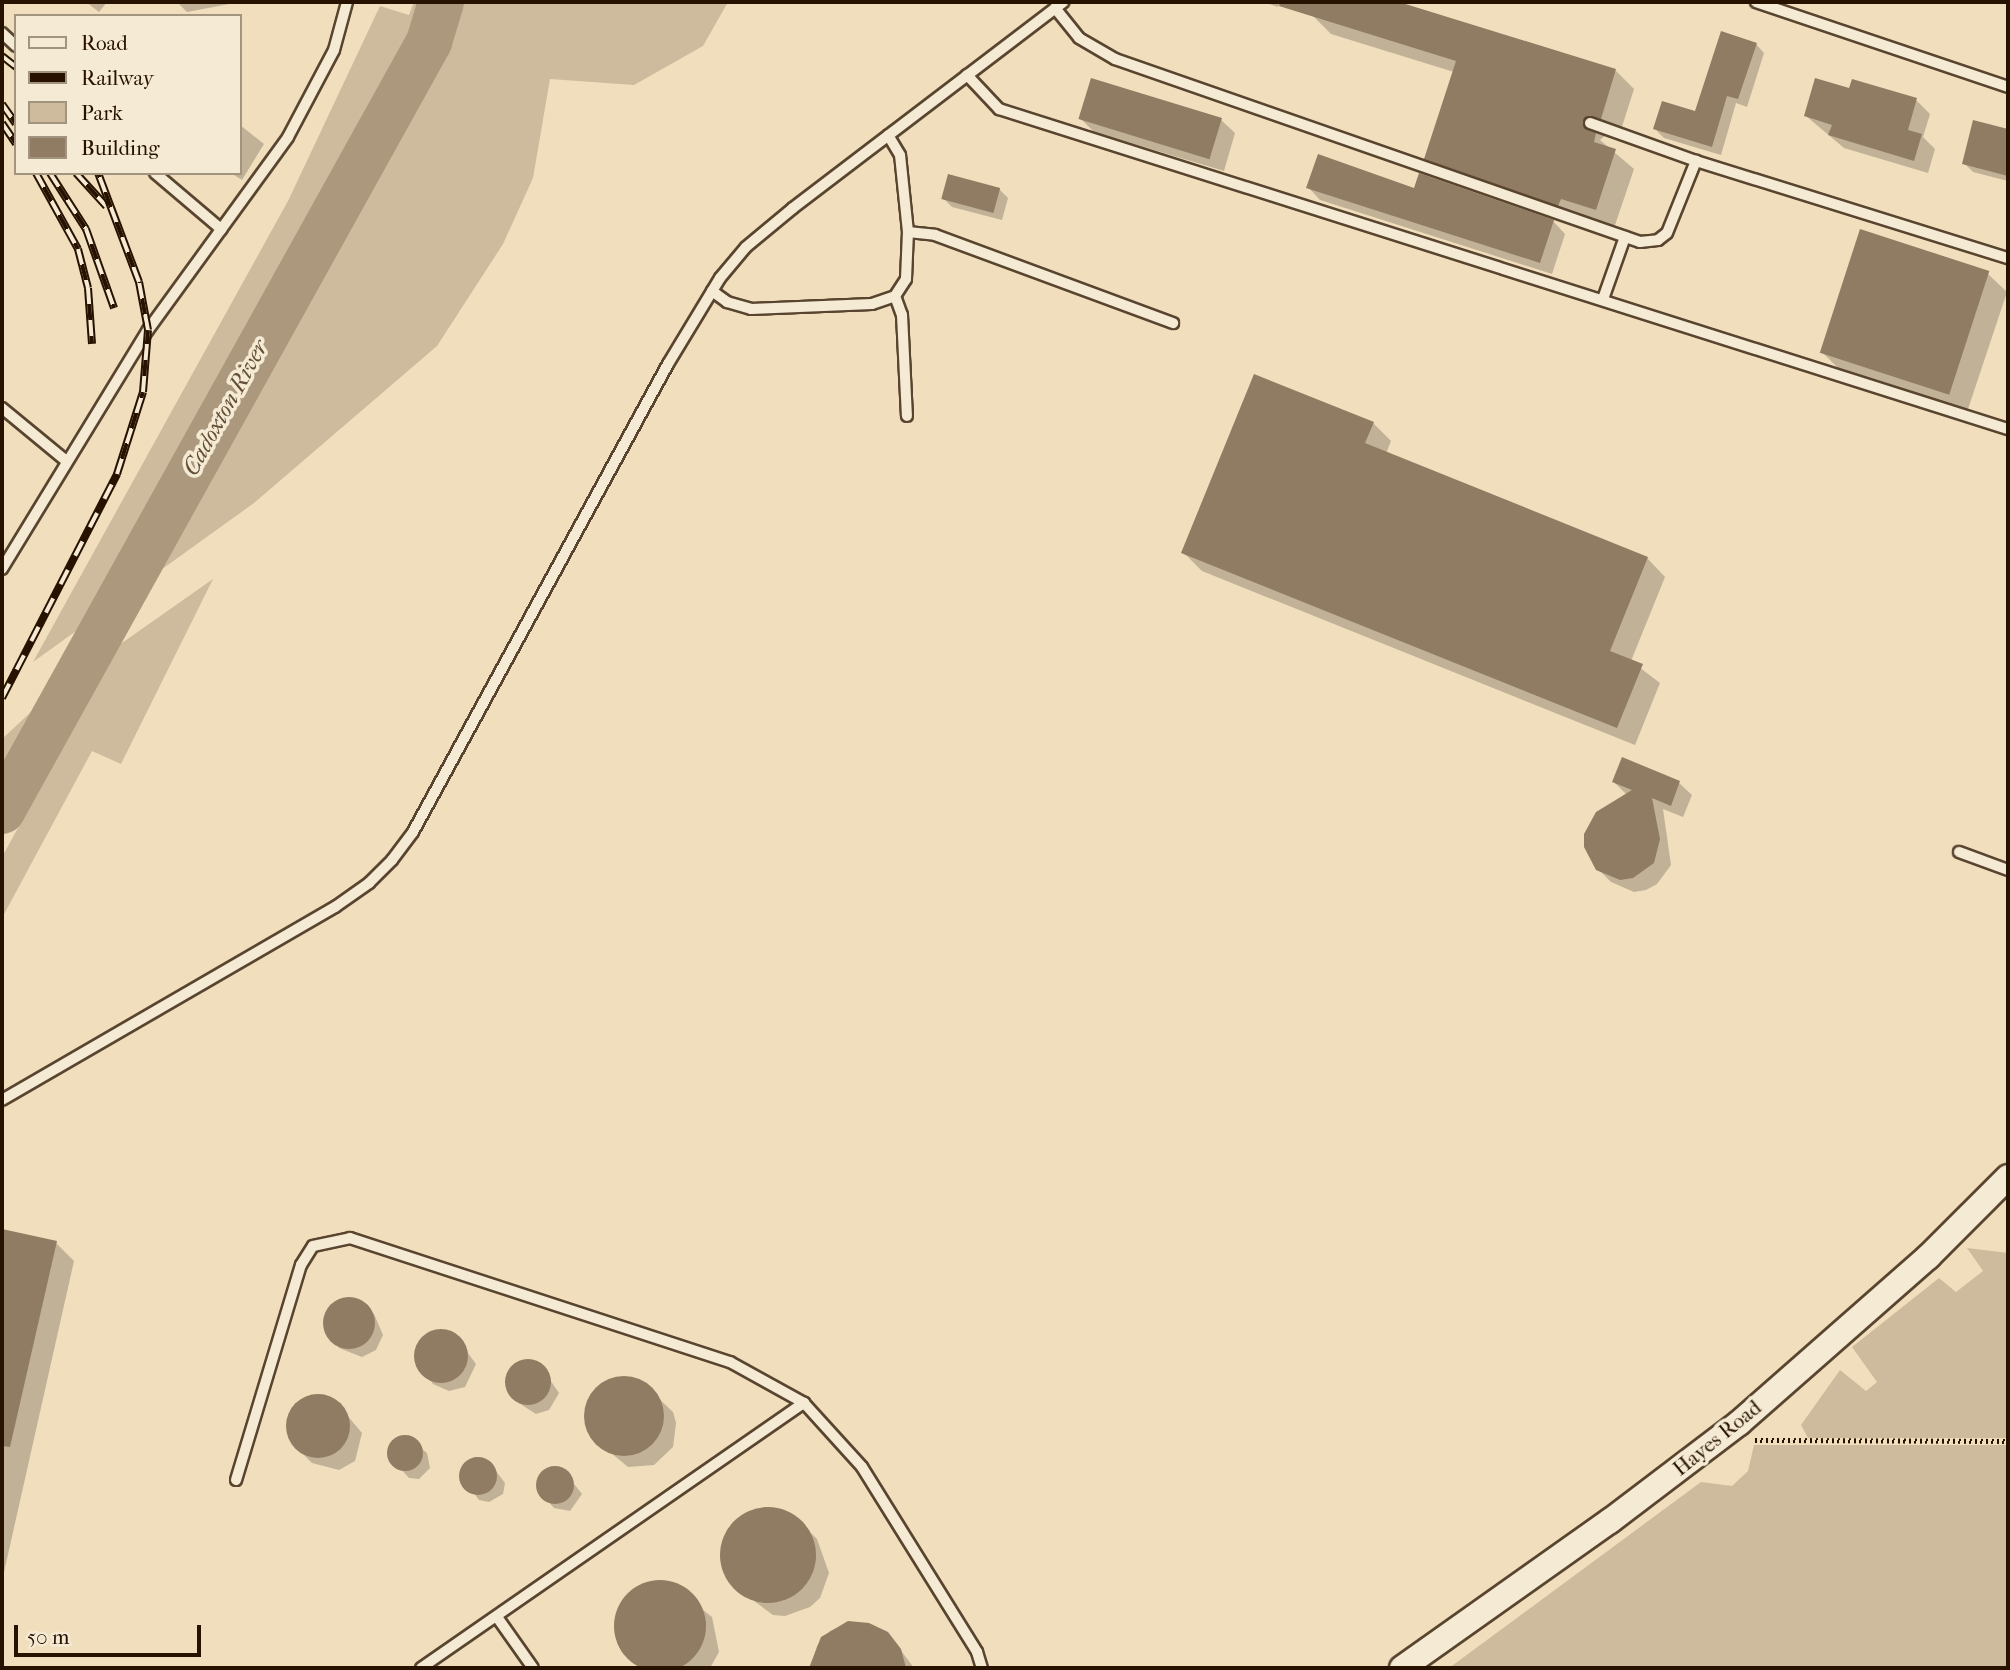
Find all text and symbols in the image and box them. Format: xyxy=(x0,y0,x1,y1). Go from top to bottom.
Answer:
legend xyxy=(14,14,242,175)
text: Road xyxy=(81,31,128,55)
text: Railway xyxy=(81,66,154,90)
text: Park xyxy=(81,101,123,125)
text: Building xyxy=(81,136,159,160)
water label: Cadoxton River xyxy=(178,336,274,480)
street label: Hayes Road xyxy=(1668,1395,1766,1481)
scale bar xyxy=(18,1610,205,1654)
text: 50 m xyxy=(27,1625,70,1649)

